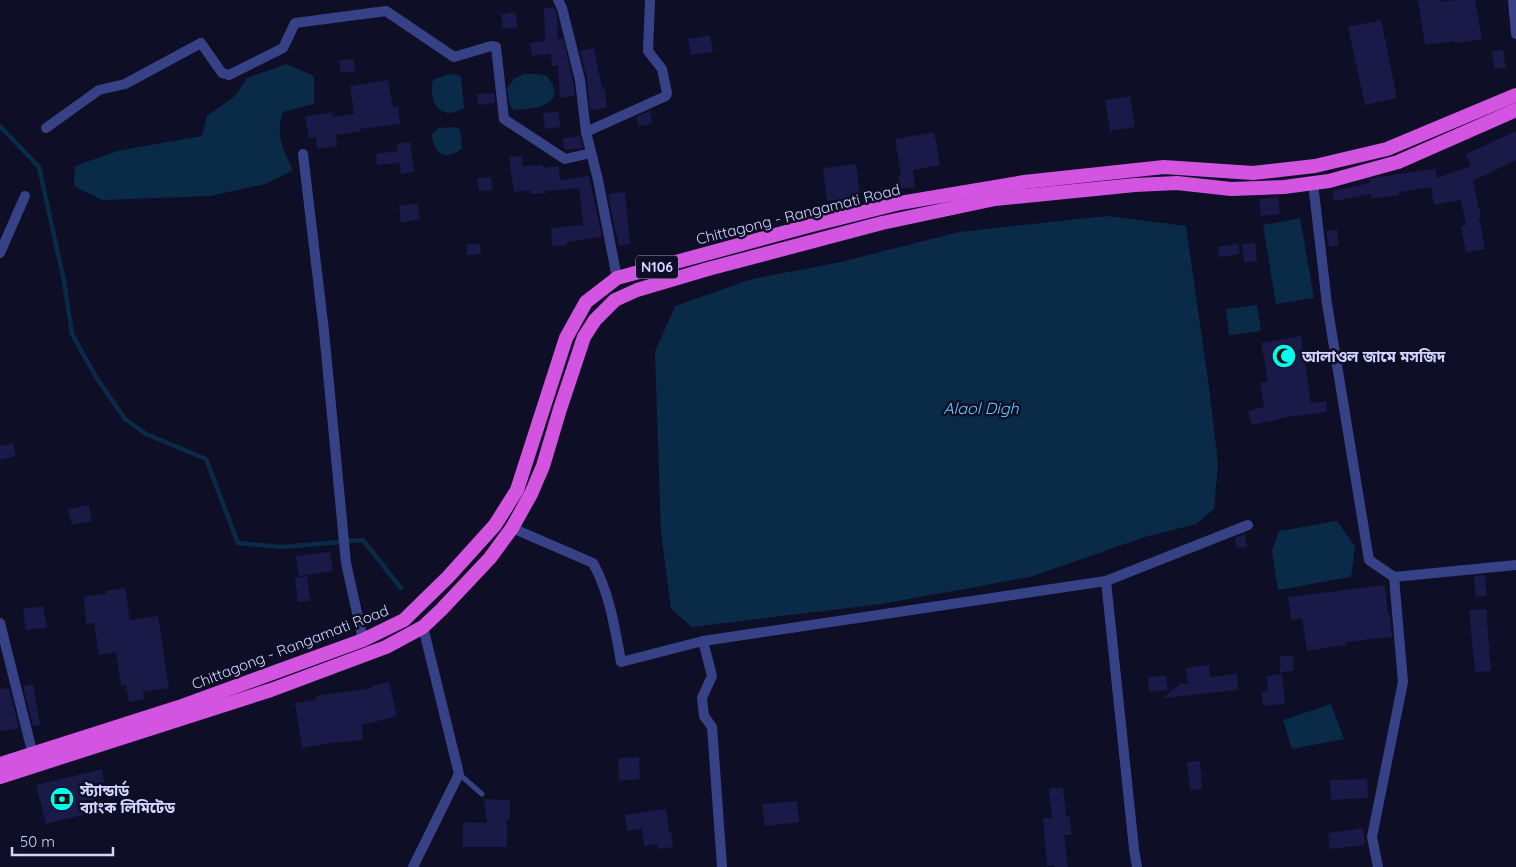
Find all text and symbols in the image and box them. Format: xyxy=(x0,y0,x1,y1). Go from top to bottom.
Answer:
street label: Chittagong - Rangamati Road xyxy=(694,179,902,249)
road number: N106 xyxy=(636,256,678,278)
mosque icon: আলাওল জামে মসজিদ xyxy=(1271,343,1297,369)
place label: আলাওল জামে মসজিদ xyxy=(1301,347,1446,366)
water label: Alaol Digh xyxy=(943,398,1020,418)
street label: Chittagong - Rangamati Road xyxy=(189,601,391,693)
place label: স্ট্যান্ডার্ড ব্যাংক লিমিটেড xyxy=(79,780,175,817)
bank icon: স্ট্যান্ডার্ড ব্যাংক লিমিটেড xyxy=(49,786,75,812)
scale bar xyxy=(12,824,114,856)
text: 50 m xyxy=(20,832,55,851)

